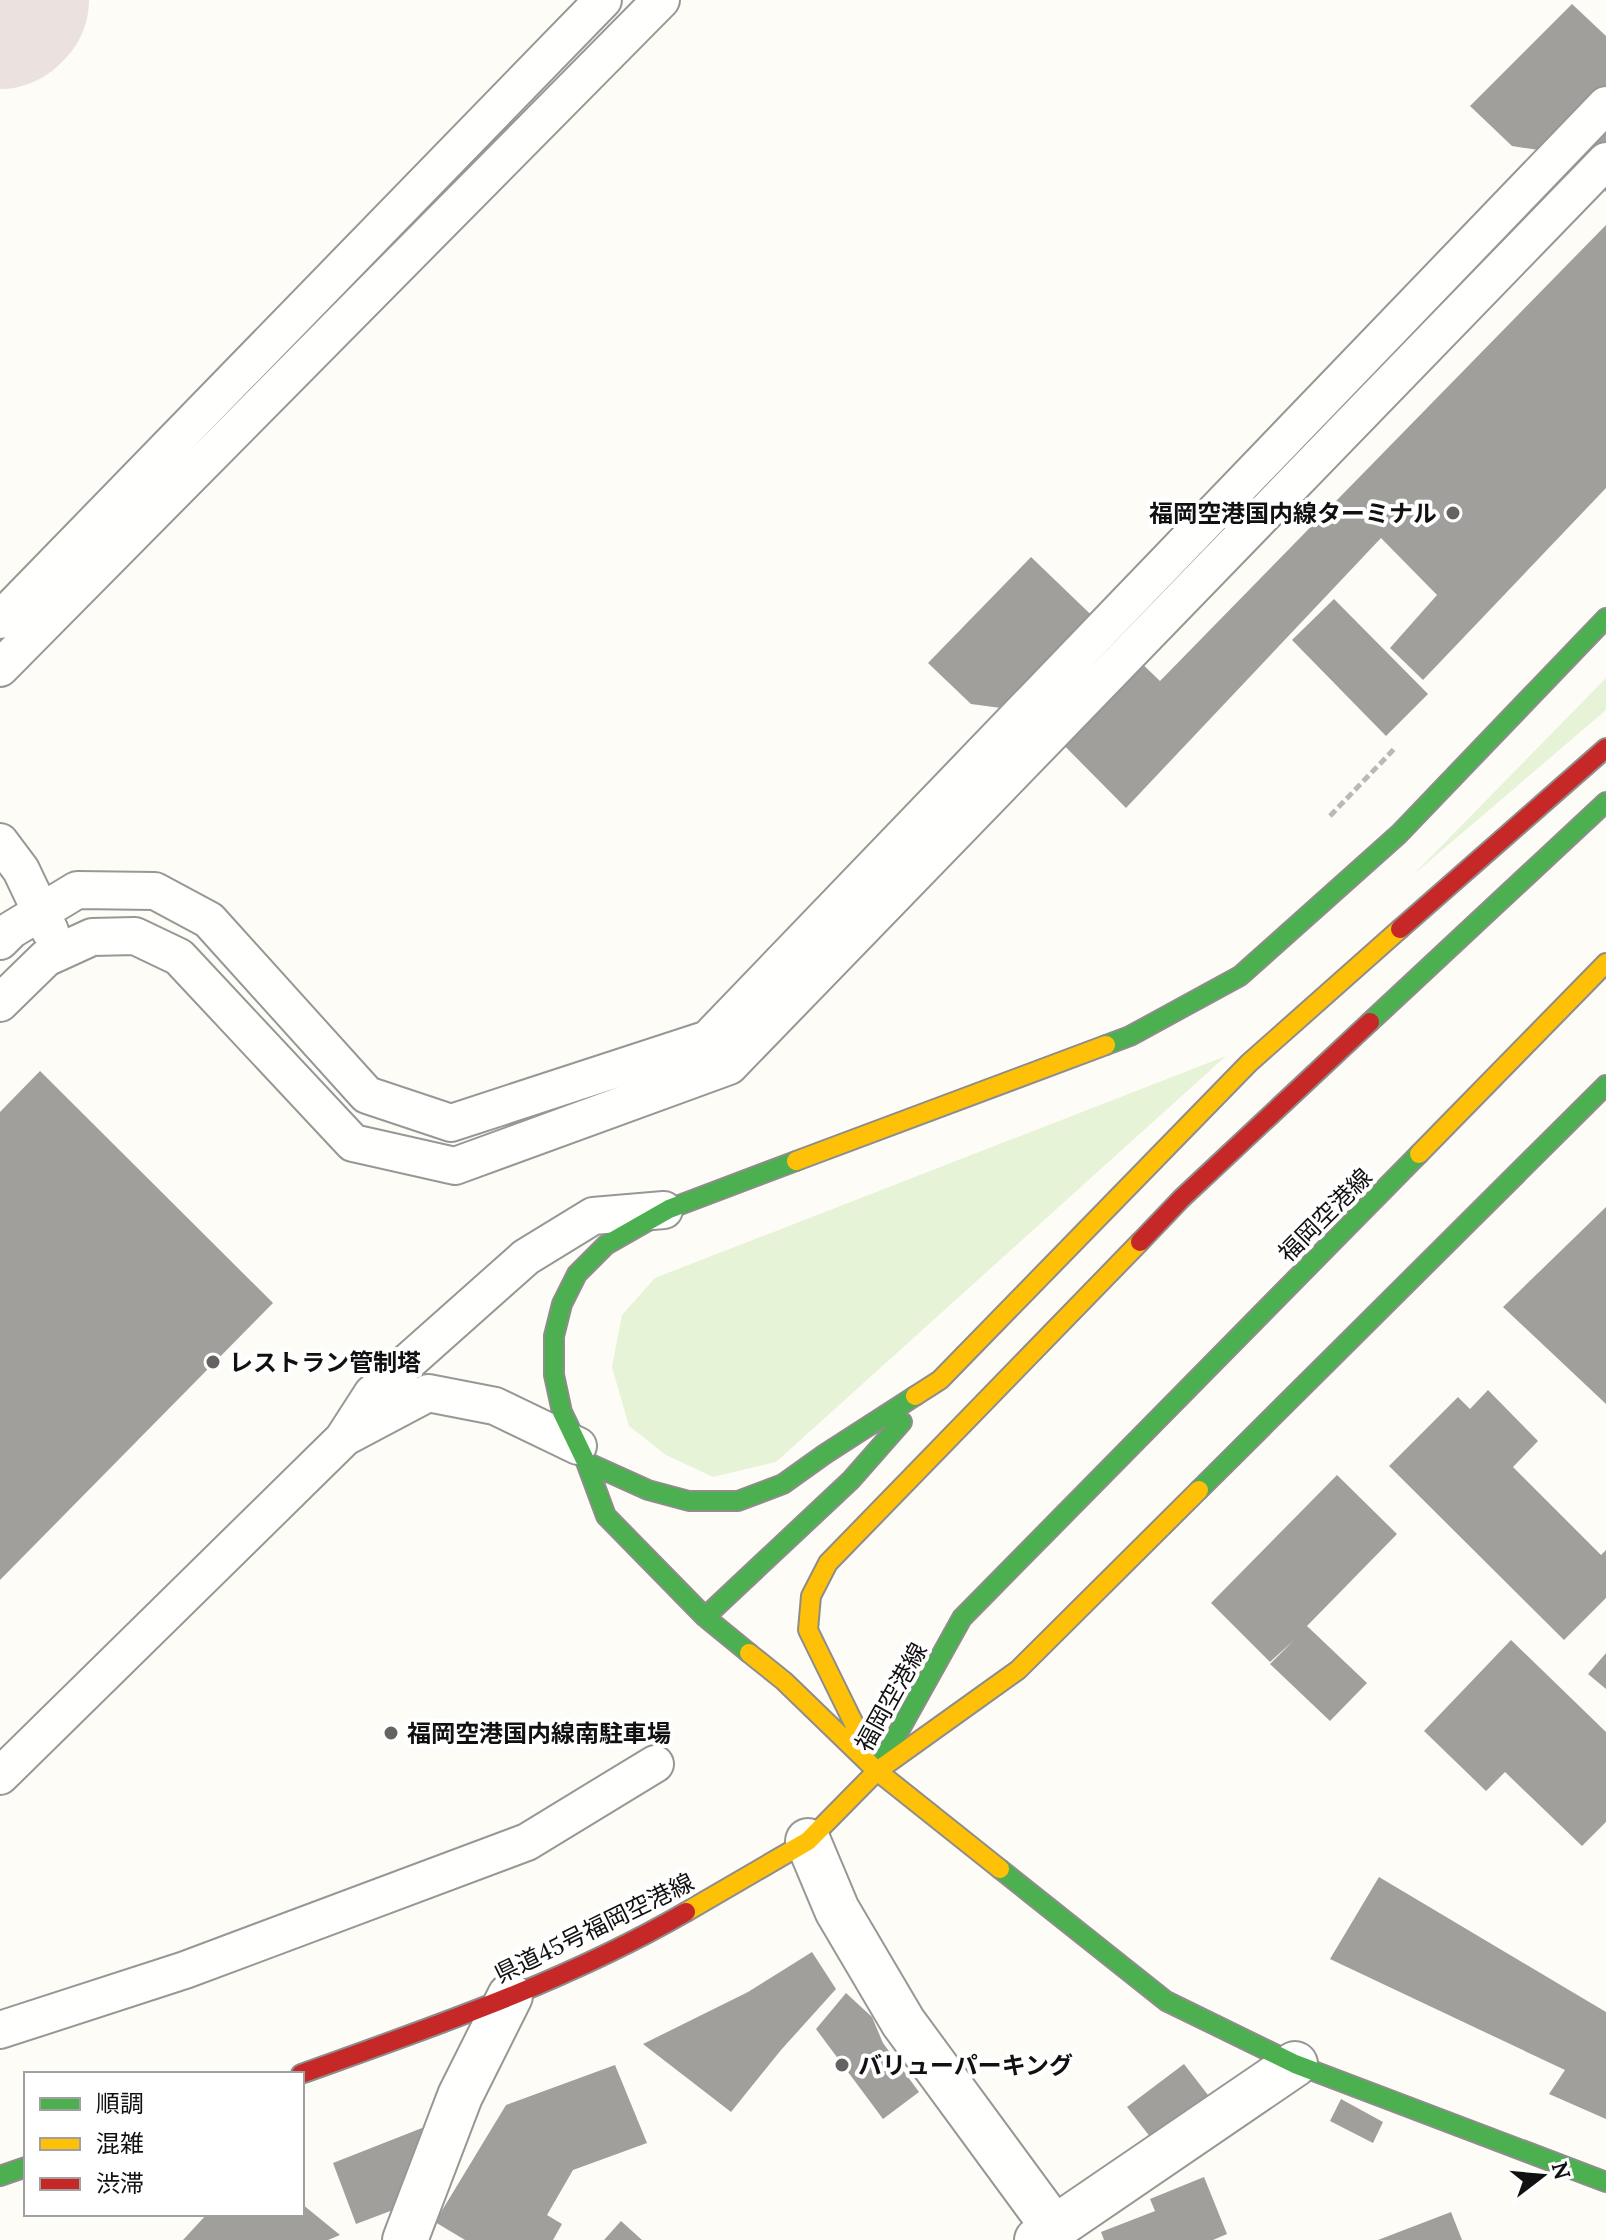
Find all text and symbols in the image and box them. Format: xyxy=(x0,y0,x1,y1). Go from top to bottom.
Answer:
place label: 福岡空港国内線ターミナル xyxy=(1149,498,1437,529)
marker: 福岡空港国内線ターミナル xyxy=(1444,504,1462,522)
street label: 福岡空港線 xyxy=(1272,1162,1378,1268)
place label: レストラン管制塔 xyxy=(229,1347,421,1378)
marker: レストラン管制塔 xyxy=(204,1353,222,1371)
street label: 福岡空港線 xyxy=(848,1637,934,1757)
place label: 福岡空港国内線南駐車場 xyxy=(407,1718,671,1749)
marker: 福岡空港国内線南駐車場 xyxy=(382,1724,400,1742)
street label: 県道45号福岡空港線 xyxy=(489,1866,699,1990)
place label: バリューパーキング xyxy=(858,2050,1073,2081)
marker: バリューパーキング xyxy=(833,2056,851,2074)
legend xyxy=(24,2072,304,2216)
text: 順調 xyxy=(96,2088,144,2119)
text: 混雑 xyxy=(96,2128,144,2159)
north arrow xyxy=(1502,2136,1582,2216)
text: N xyxy=(1545,2158,1577,2183)
text: 渋滞 xyxy=(96,2168,144,2199)

